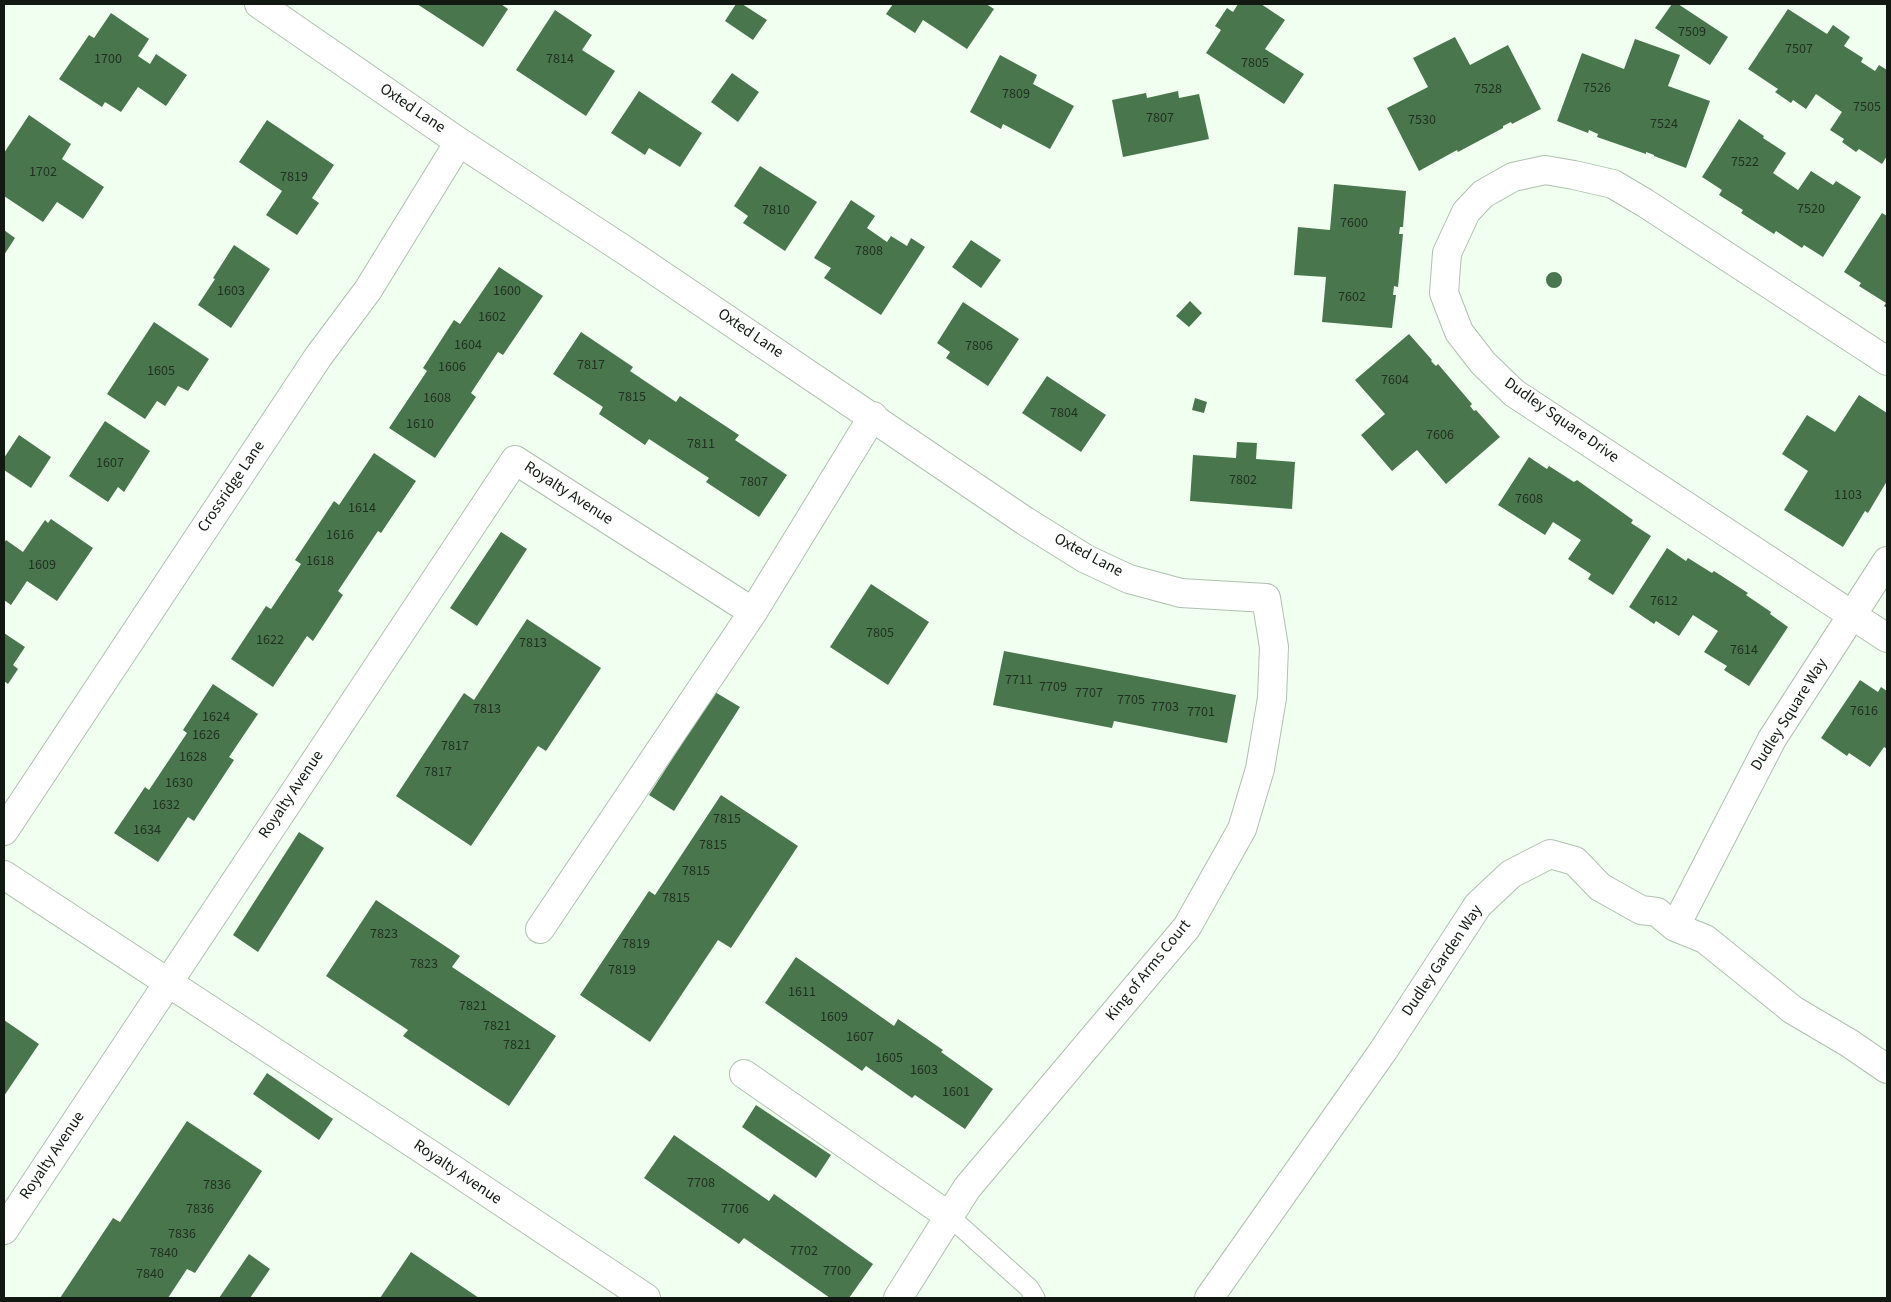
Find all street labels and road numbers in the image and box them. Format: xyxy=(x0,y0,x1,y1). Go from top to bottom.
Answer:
street label: Oxted Lane xyxy=(376,80,448,138)
street label: Oxted Lane xyxy=(714,305,786,363)
street label: Dudley Square Drive xyxy=(1500,374,1622,468)
street label: Crossridge Lane xyxy=(194,438,270,536)
street label: Royalty Avenue xyxy=(520,458,616,530)
street label: Oxted Lane xyxy=(1050,530,1126,582)
street label: Dudley Square Way xyxy=(1748,655,1832,775)
street label: Royalty Avenue xyxy=(255,747,329,843)
street label: Dudley Garden Way xyxy=(1399,902,1487,1020)
street label: King of Arms Court xyxy=(1102,917,1196,1025)
street label: Royalty Avenue xyxy=(16,1108,90,1204)
street label: Royalty Avenue xyxy=(409,1136,505,1210)

